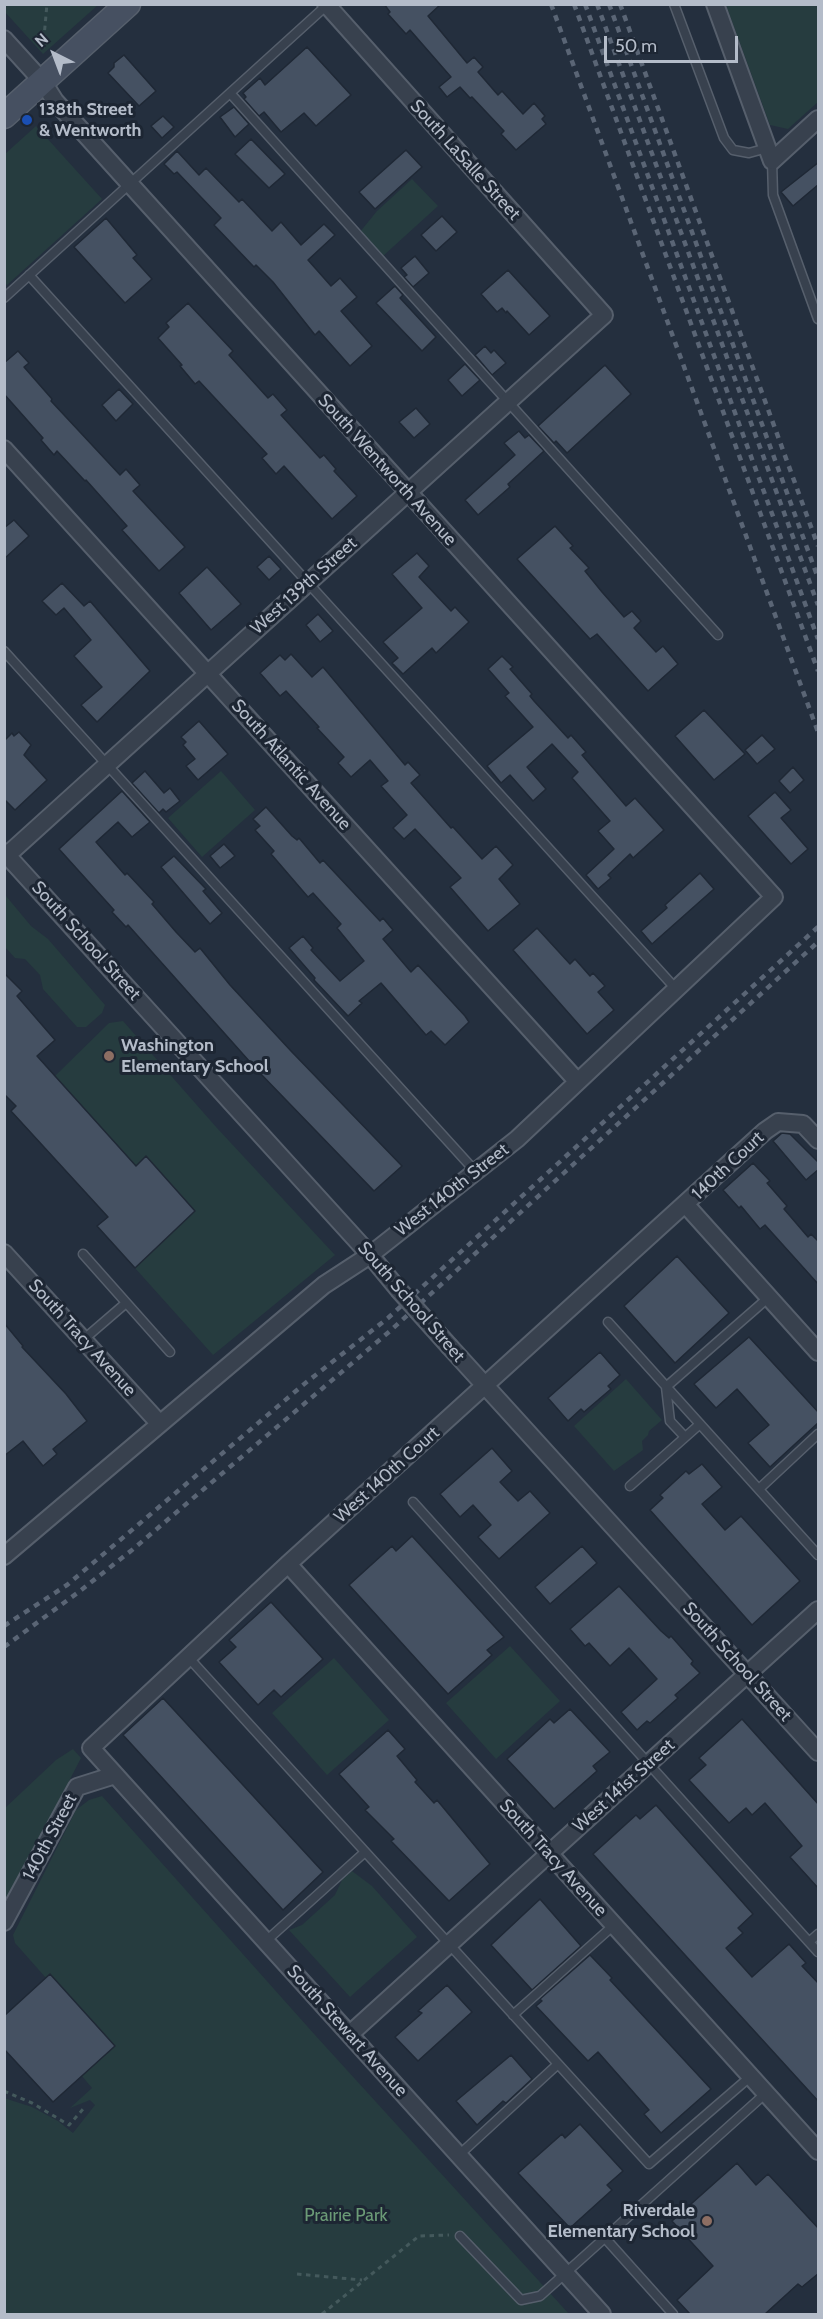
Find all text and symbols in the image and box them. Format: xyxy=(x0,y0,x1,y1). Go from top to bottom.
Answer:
north arrow xyxy=(24,24,84,84)
scale bar xyxy=(607,24,740,62)
text: N xyxy=(31,29,52,51)
text: 50 m xyxy=(615,35,657,57)
street label: South LaSalle Street xyxy=(405,95,525,225)
place label: 138th Street & Wentworth xyxy=(39,99,142,142)
marker: 138th Street & Wentworth xyxy=(20,113,34,127)
street label: South Wentworth Avenue xyxy=(313,390,461,550)
street label: West 139th Street xyxy=(247,533,361,639)
street label: South Atlantic Avenue xyxy=(227,695,355,835)
street label: South School Street xyxy=(27,877,145,1005)
place label: Washington Elementary School xyxy=(121,1035,268,1078)
marker: Washington Elementary School xyxy=(102,1049,116,1063)
street label: 140th Court xyxy=(687,1127,769,1205)
street label: West 140th Street xyxy=(391,1139,513,1241)
street label: South School Street xyxy=(353,1237,469,1367)
street label: South Tracy Avenue xyxy=(24,1275,140,1401)
street label: West 140th Court xyxy=(330,1422,444,1528)
street label: South School Street xyxy=(678,1598,796,1726)
street label: West 141st Street xyxy=(569,1735,679,1837)
street label: 140th Street xyxy=(18,1790,82,1884)
street label: South Tracy Avenue xyxy=(495,1795,611,1921)
street label: South Stewart Avenue xyxy=(282,1961,412,2101)
place label: Riverdale Elementary School xyxy=(548,2200,695,2242)
park label: Prairie Park xyxy=(304,2205,388,2227)
marker: Riverdale Elementary School xyxy=(700,2214,714,2228)

